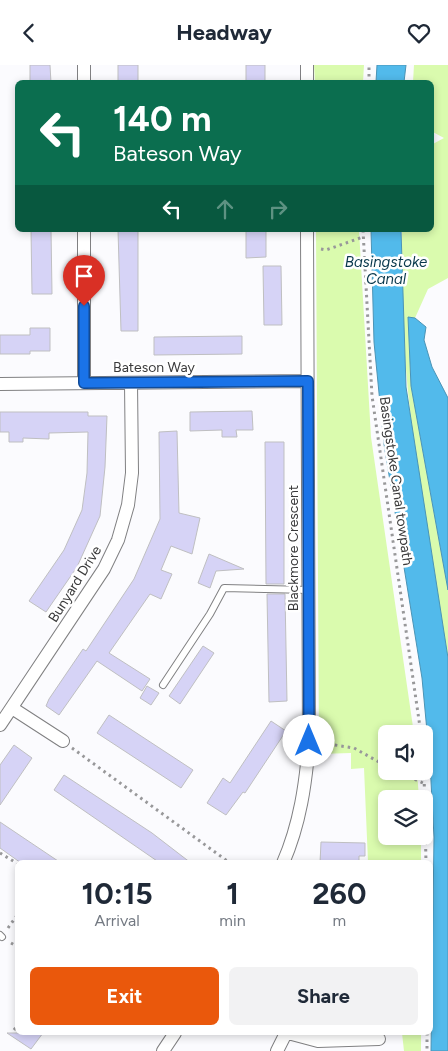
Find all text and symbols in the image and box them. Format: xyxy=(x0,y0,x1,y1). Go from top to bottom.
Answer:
icon: back xyxy=(15,19,43,47)
text: Headway xyxy=(176,19,272,46)
icon: heart xyxy=(405,19,433,47)
text: 140 m xyxy=(113,98,211,140)
icon: left xyxy=(30,100,95,165)
text: Bateson Way xyxy=(113,140,242,167)
icon: left xyxy=(158,195,186,223)
icon: ahead xyxy=(211,195,239,223)
icon: right xyxy=(264,195,292,223)
water label: Basingstoke Canal xyxy=(345,253,427,288)
pin xyxy=(63,255,105,306)
icon: arrive xyxy=(70,262,98,290)
street label: Bateson Way xyxy=(113,359,196,376)
street label: Basingstoke Canal towpath xyxy=(376,395,416,567)
street label: Blackmore Crescent xyxy=(285,485,302,611)
street label: Bunyard Drive xyxy=(45,542,105,625)
position arrow xyxy=(282,714,334,766)
map controls xyxy=(378,725,433,845)
button: sound xyxy=(378,725,433,780)
button: layers xyxy=(378,790,433,845)
text: 10:15 xyxy=(82,875,153,912)
text: 1 xyxy=(226,875,239,912)
text: 260 xyxy=(312,875,366,912)
text: Arrival xyxy=(95,911,140,930)
text: min xyxy=(219,911,246,930)
text: m xyxy=(332,911,346,930)
button: Exit xyxy=(30,967,219,1025)
button: Share xyxy=(229,967,418,1025)

